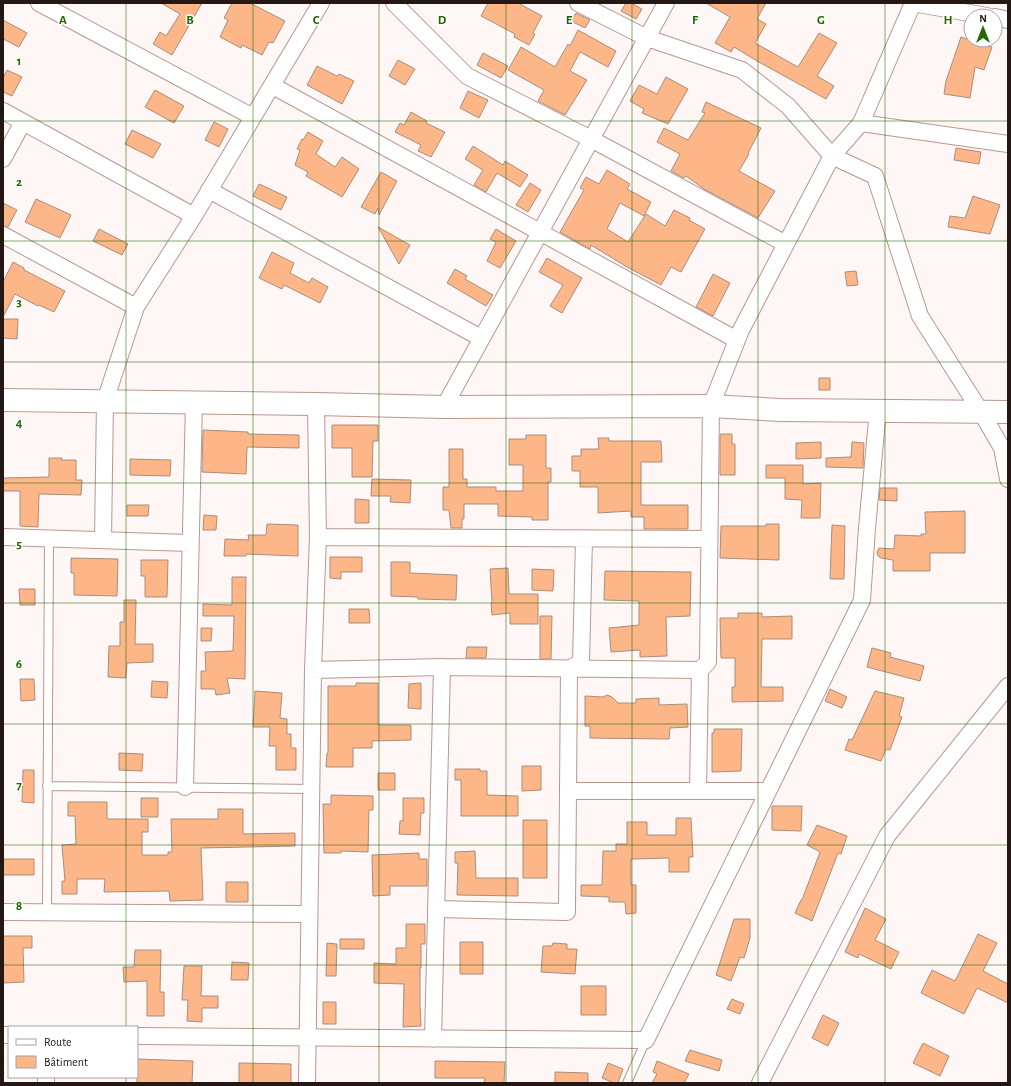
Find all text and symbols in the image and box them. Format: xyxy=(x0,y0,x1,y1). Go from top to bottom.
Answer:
north arrow xyxy=(963,8,1003,48)
text: N xyxy=(979,13,987,24)
text: A xyxy=(59,14,67,27)
text: B xyxy=(186,14,194,27)
text: C xyxy=(313,14,320,27)
text: D xyxy=(438,14,447,27)
text: E xyxy=(566,14,573,27)
text: F xyxy=(692,14,699,27)
text: G xyxy=(817,14,825,27)
text: H xyxy=(943,14,953,27)
text: 1 xyxy=(17,55,21,68)
text: 2 xyxy=(16,176,22,189)
text: 3 xyxy=(16,296,22,309)
text: 4 xyxy=(16,417,23,430)
text: 5 xyxy=(16,538,22,551)
text: 6 xyxy=(16,658,22,671)
text: 7 xyxy=(16,779,22,792)
text: 8 xyxy=(16,900,22,913)
legend xyxy=(8,1026,138,1078)
text: Route xyxy=(44,1036,71,1048)
text: Bâtiment xyxy=(44,1056,88,1068)

